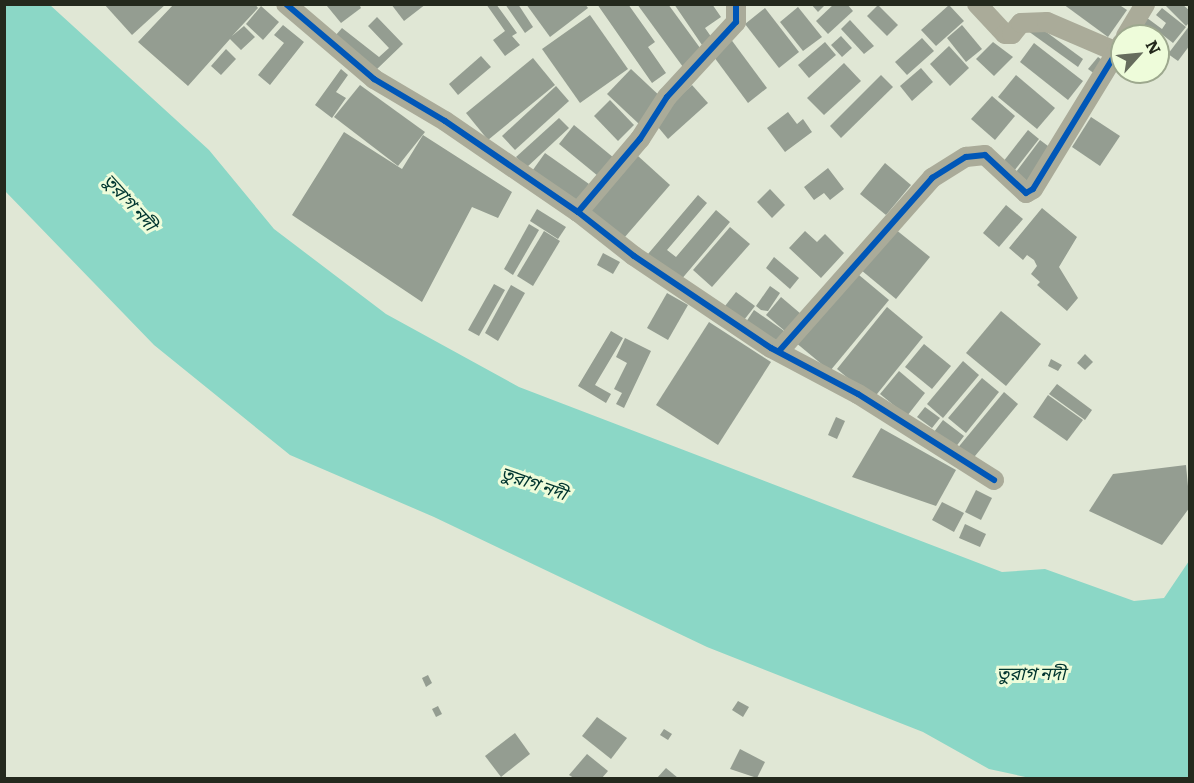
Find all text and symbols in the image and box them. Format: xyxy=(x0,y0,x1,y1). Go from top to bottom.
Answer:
north arrow xyxy=(1110,24,1170,84)
text: N xyxy=(1141,35,1168,58)
water label: তুরাগ নদী xyxy=(99,169,161,235)
water label: তুরাগ নদী xyxy=(498,462,570,504)
water label: তুরাগ নদী xyxy=(997,662,1065,684)

